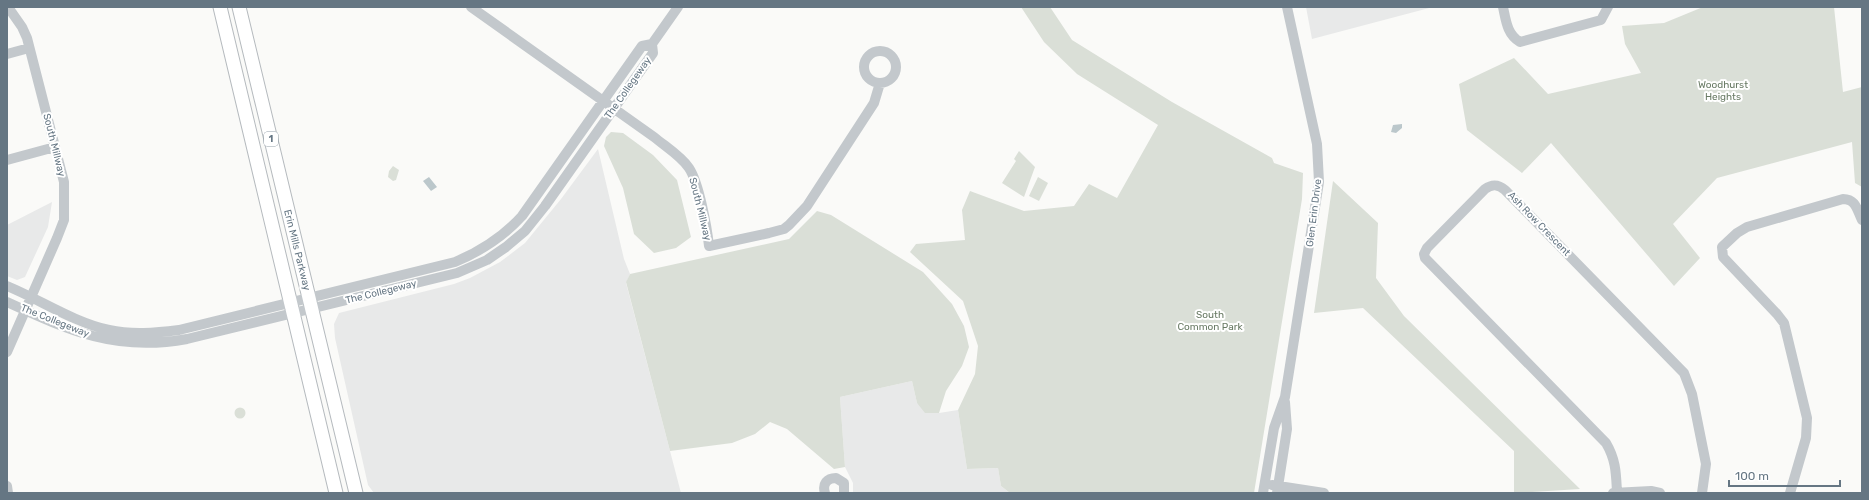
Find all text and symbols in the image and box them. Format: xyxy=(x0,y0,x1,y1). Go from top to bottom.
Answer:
street label: The Collegeway xyxy=(602,54,654,121)
park label: Woodhurst Heights xyxy=(1698,79,1748,103)
street label: South Millway xyxy=(40,112,68,178)
road number: 1 xyxy=(264,132,278,146)
street label: South Millway xyxy=(686,176,714,242)
street label: Glen Erin Drive xyxy=(1304,178,1324,248)
street label: Ash Row Crescent xyxy=(1505,189,1573,259)
street label: Erin Mills Parkway xyxy=(281,208,313,292)
street label: The Collegeway xyxy=(344,277,418,307)
street label: The Collegeway xyxy=(19,302,91,340)
park label: South Common Park xyxy=(1177,309,1243,333)
scale bar xyxy=(1729,462,1840,488)
text: 100 m xyxy=(1735,469,1769,483)

